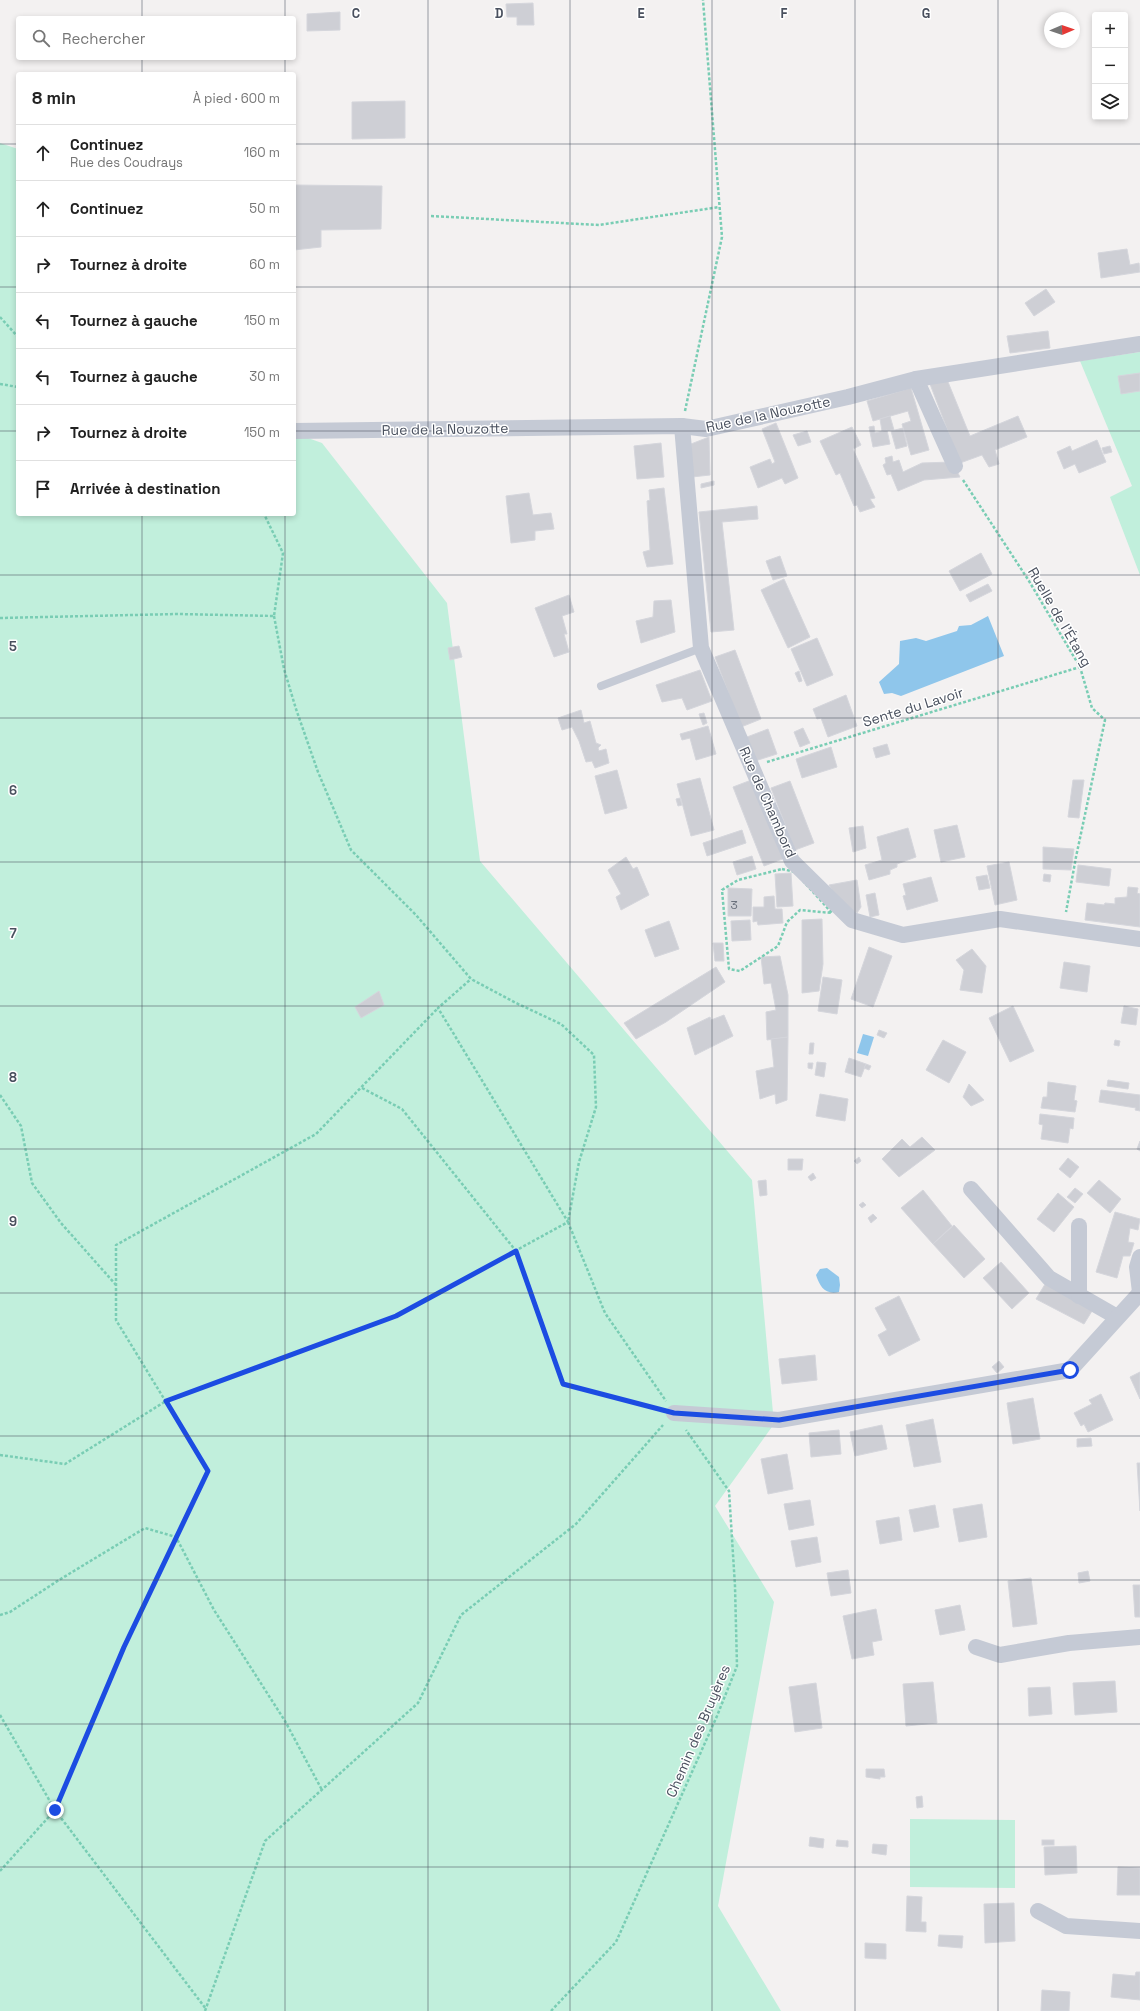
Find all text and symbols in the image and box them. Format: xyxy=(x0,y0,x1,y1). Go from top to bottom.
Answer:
text: C xyxy=(352,5,360,22)
text: D xyxy=(495,5,504,22)
text: E xyxy=(637,5,645,22)
text: F xyxy=(781,5,788,22)
text: G xyxy=(922,5,930,22)
north arrow xyxy=(1044,12,1080,48)
map controls xyxy=(1092,12,1128,120)
button: + xyxy=(1092,12,1128,48)
search box xyxy=(16,16,296,60)
icon: search xyxy=(30,27,52,49)
text: Rechercher xyxy=(62,29,145,48)
button: − xyxy=(1092,48,1128,84)
button: layers xyxy=(1092,84,1128,120)
text: 8 min xyxy=(32,87,76,109)
text: À pied · 600 m xyxy=(193,90,280,107)
text: Continuez xyxy=(70,135,143,154)
icon: ahead xyxy=(32,142,54,164)
text: 160 m xyxy=(244,144,280,161)
text: Rue des Coudrays xyxy=(70,154,183,171)
icon: ahead xyxy=(32,198,54,220)
text: Continuez xyxy=(70,199,143,218)
text: 50 m xyxy=(249,200,280,217)
icon: right xyxy=(32,254,54,276)
text: Tournez à droite xyxy=(70,255,187,274)
text: 60 m xyxy=(249,256,280,273)
icon: left xyxy=(32,310,54,332)
text: Tournez à gauche xyxy=(70,311,198,330)
text: 150 m xyxy=(244,312,280,329)
icon: left xyxy=(32,366,54,388)
text: Tournez à gauche xyxy=(70,367,198,386)
text: 30 m xyxy=(249,368,280,385)
street label: Rue de la Nouzotte xyxy=(704,392,832,436)
street label: Rue de la Nouzotte xyxy=(382,419,508,439)
icon: right xyxy=(32,422,54,444)
text: Tournez à droite xyxy=(70,423,187,442)
text: 150 m xyxy=(244,424,280,441)
icon: arrive xyxy=(32,478,54,500)
text: Arrivée à destination xyxy=(70,479,220,498)
street label: Ruelle de l'Étang xyxy=(1024,564,1096,670)
text: 5 xyxy=(9,638,17,655)
street label: Sente du Lavoir xyxy=(860,683,966,731)
street label: Rue de Chambord xyxy=(735,744,801,860)
text: 6 xyxy=(9,782,17,799)
house number: 3 xyxy=(730,897,738,913)
text: 7 xyxy=(9,925,17,942)
text: 8 xyxy=(9,1069,17,1086)
text: 9 xyxy=(9,1213,17,1230)
route start xyxy=(1061,1361,1079,1379)
street label: Chemin des Bruyères xyxy=(662,1662,734,1800)
route end xyxy=(46,1801,64,1819)

